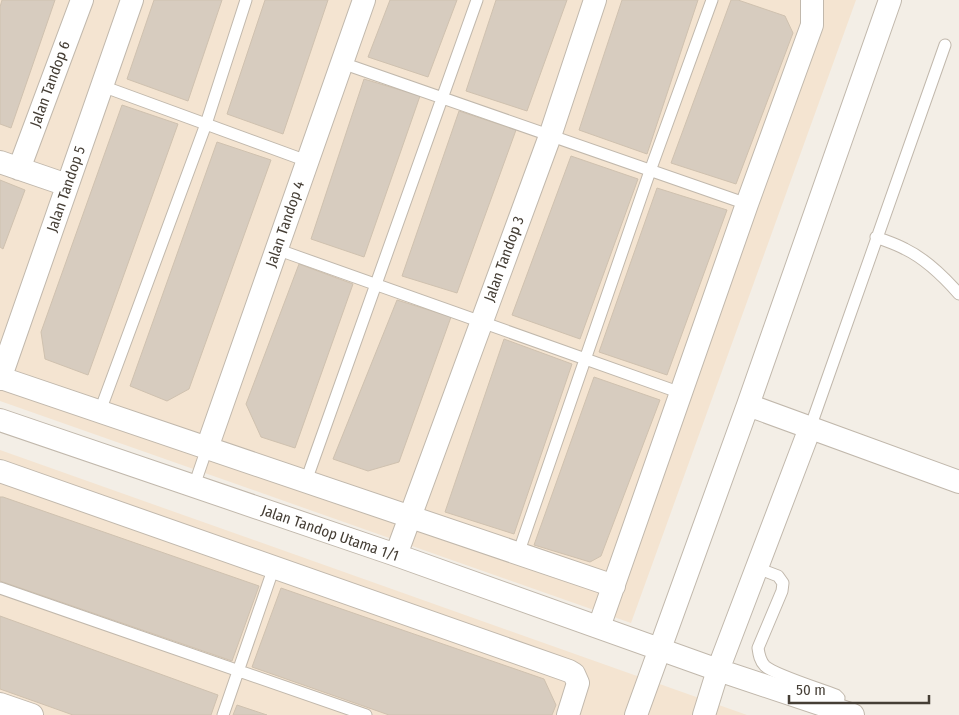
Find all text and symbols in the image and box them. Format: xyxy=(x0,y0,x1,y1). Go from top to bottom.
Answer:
street label: Jalan Tandop 6 xyxy=(26,38,74,130)
street label: Jalan Tandop 5 xyxy=(43,144,89,234)
street label: Jalan Tandop 4 xyxy=(262,178,308,270)
street label: Jalan Tandop 3 xyxy=(480,214,528,304)
street label: Jalan Tandop Utama 1/1 xyxy=(259,501,401,565)
scale bar xyxy=(789,672,929,704)
text: 50 m xyxy=(796,681,826,699)

